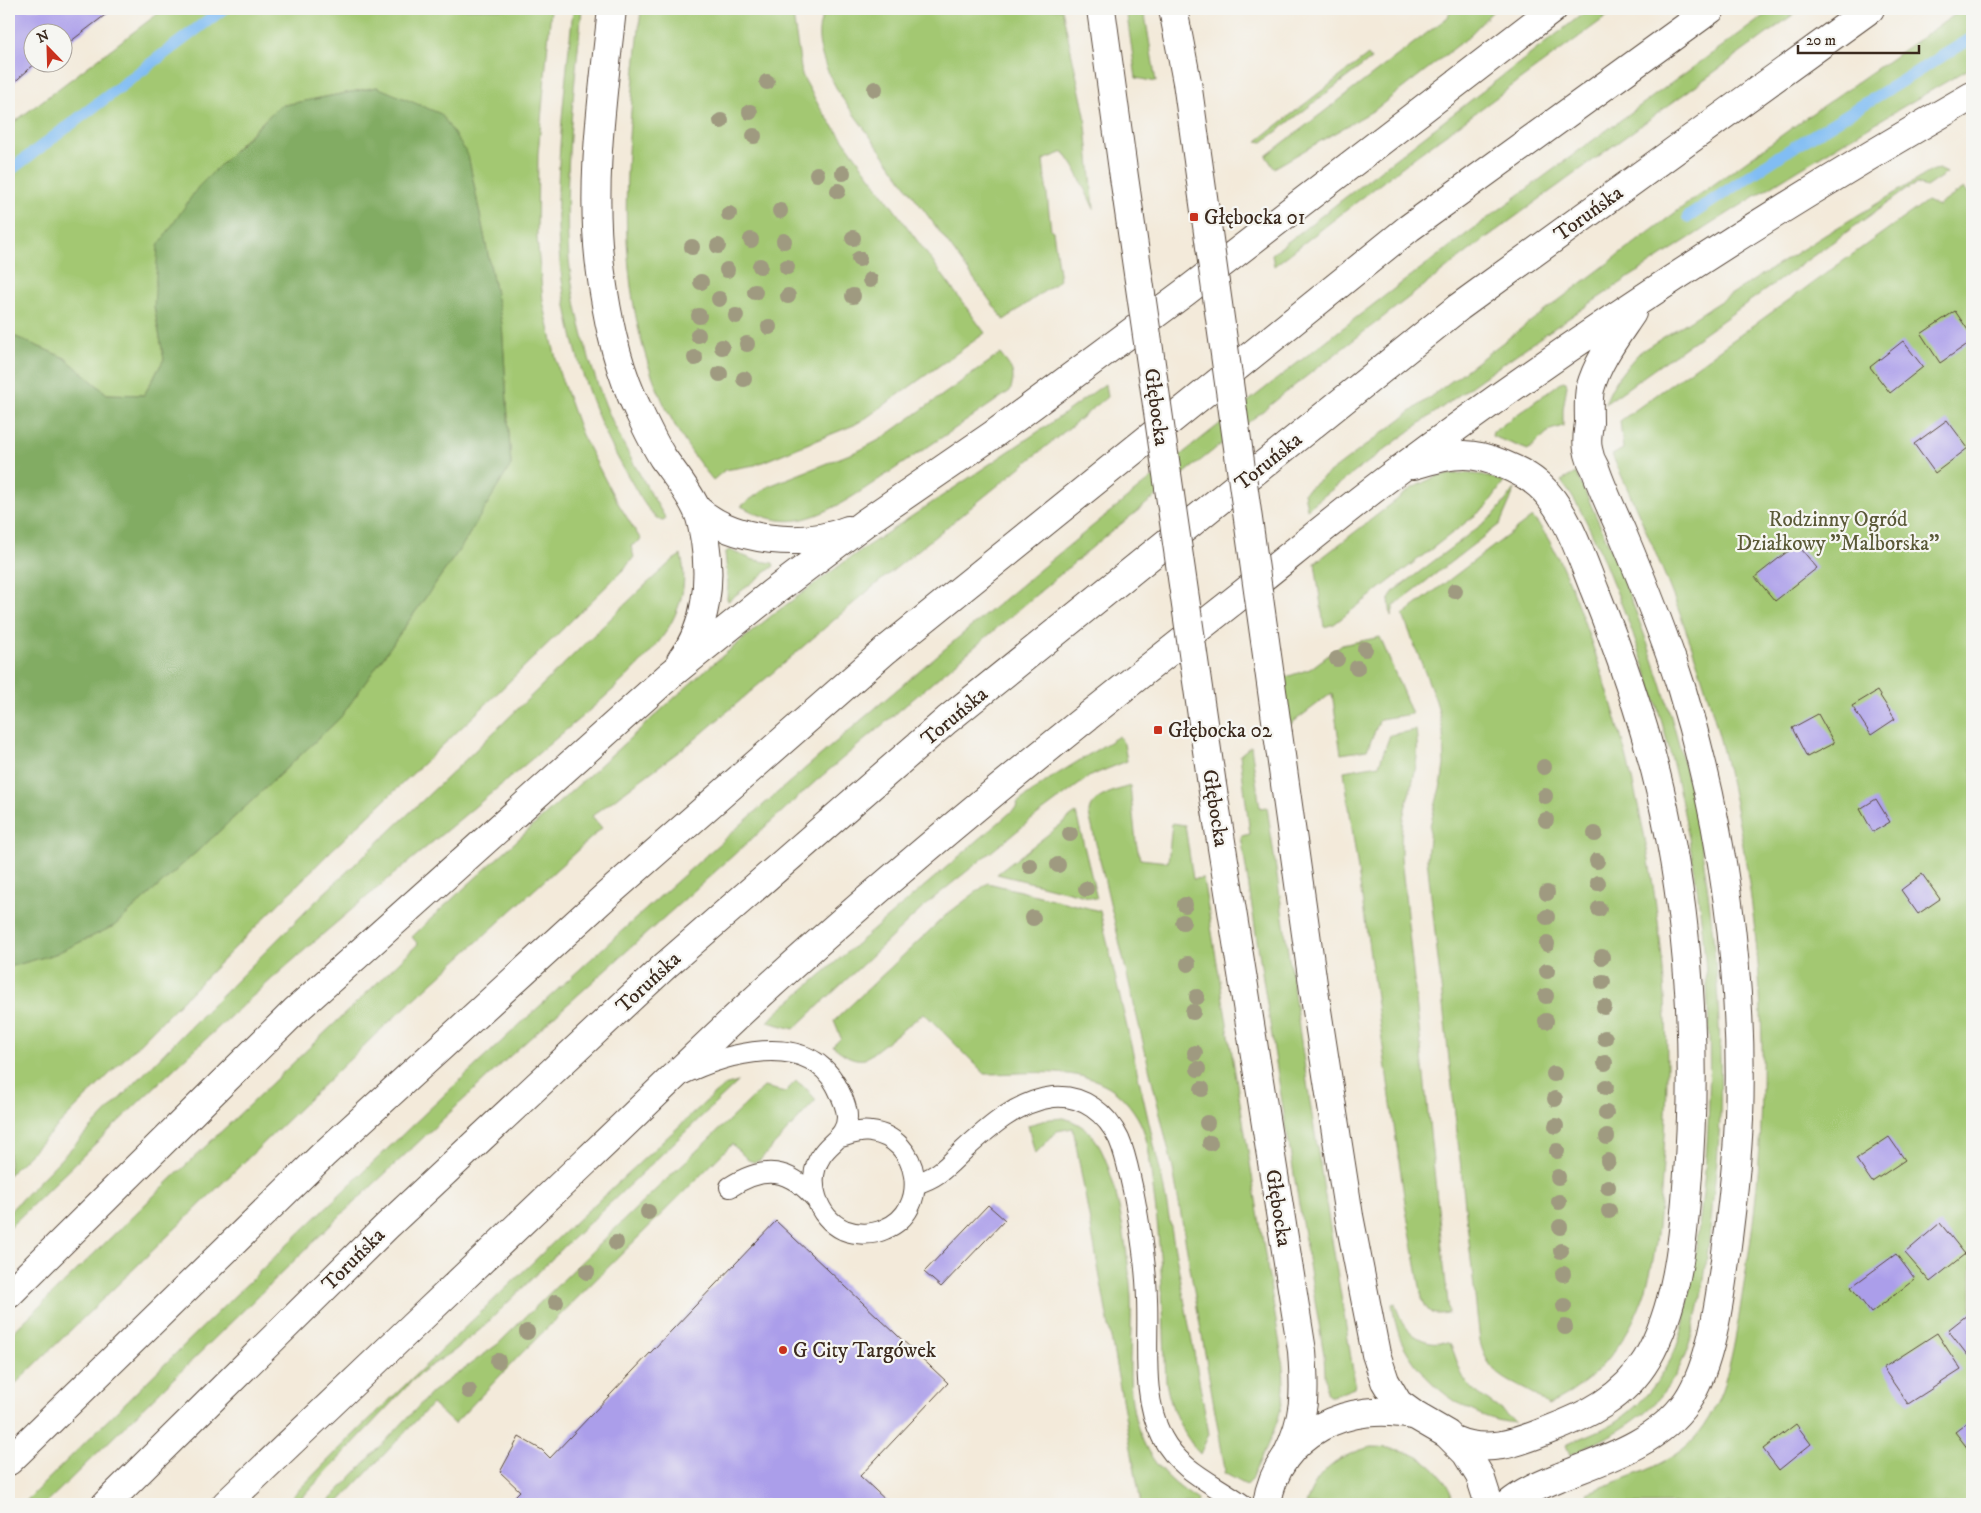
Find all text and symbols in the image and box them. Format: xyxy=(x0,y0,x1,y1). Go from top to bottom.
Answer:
north arrow xyxy=(22,22,72,72)
scale bar xyxy=(1798,22,1920,54)
text: N xyxy=(35,26,53,47)
text: 20 m xyxy=(1806,31,1836,50)
street label: Toruńska xyxy=(1549,180,1628,248)
place label: Głębocka 01 xyxy=(1204,205,1305,231)
marker: Głębocka 01 xyxy=(1188,211,1200,223)
street label: Głębocka xyxy=(1138,367,1174,448)
street label: Toruńska xyxy=(1230,427,1308,497)
park label: Rodzinny Ogród Działkowy "Malborska" xyxy=(1737,507,1939,557)
street label: Toruńska xyxy=(916,681,993,752)
place label: Głębocka 02 xyxy=(1168,718,1273,744)
marker: Głębocka 02 xyxy=(1152,724,1164,736)
street label: Głębocka xyxy=(1196,768,1234,849)
street label: Toruńska xyxy=(611,946,687,1019)
street label: Głębocka xyxy=(1259,1168,1297,1249)
street label: Toruńska xyxy=(317,1223,391,1297)
place label: G City Targówek xyxy=(793,1338,937,1364)
marker: G City Targówek xyxy=(777,1344,789,1356)

